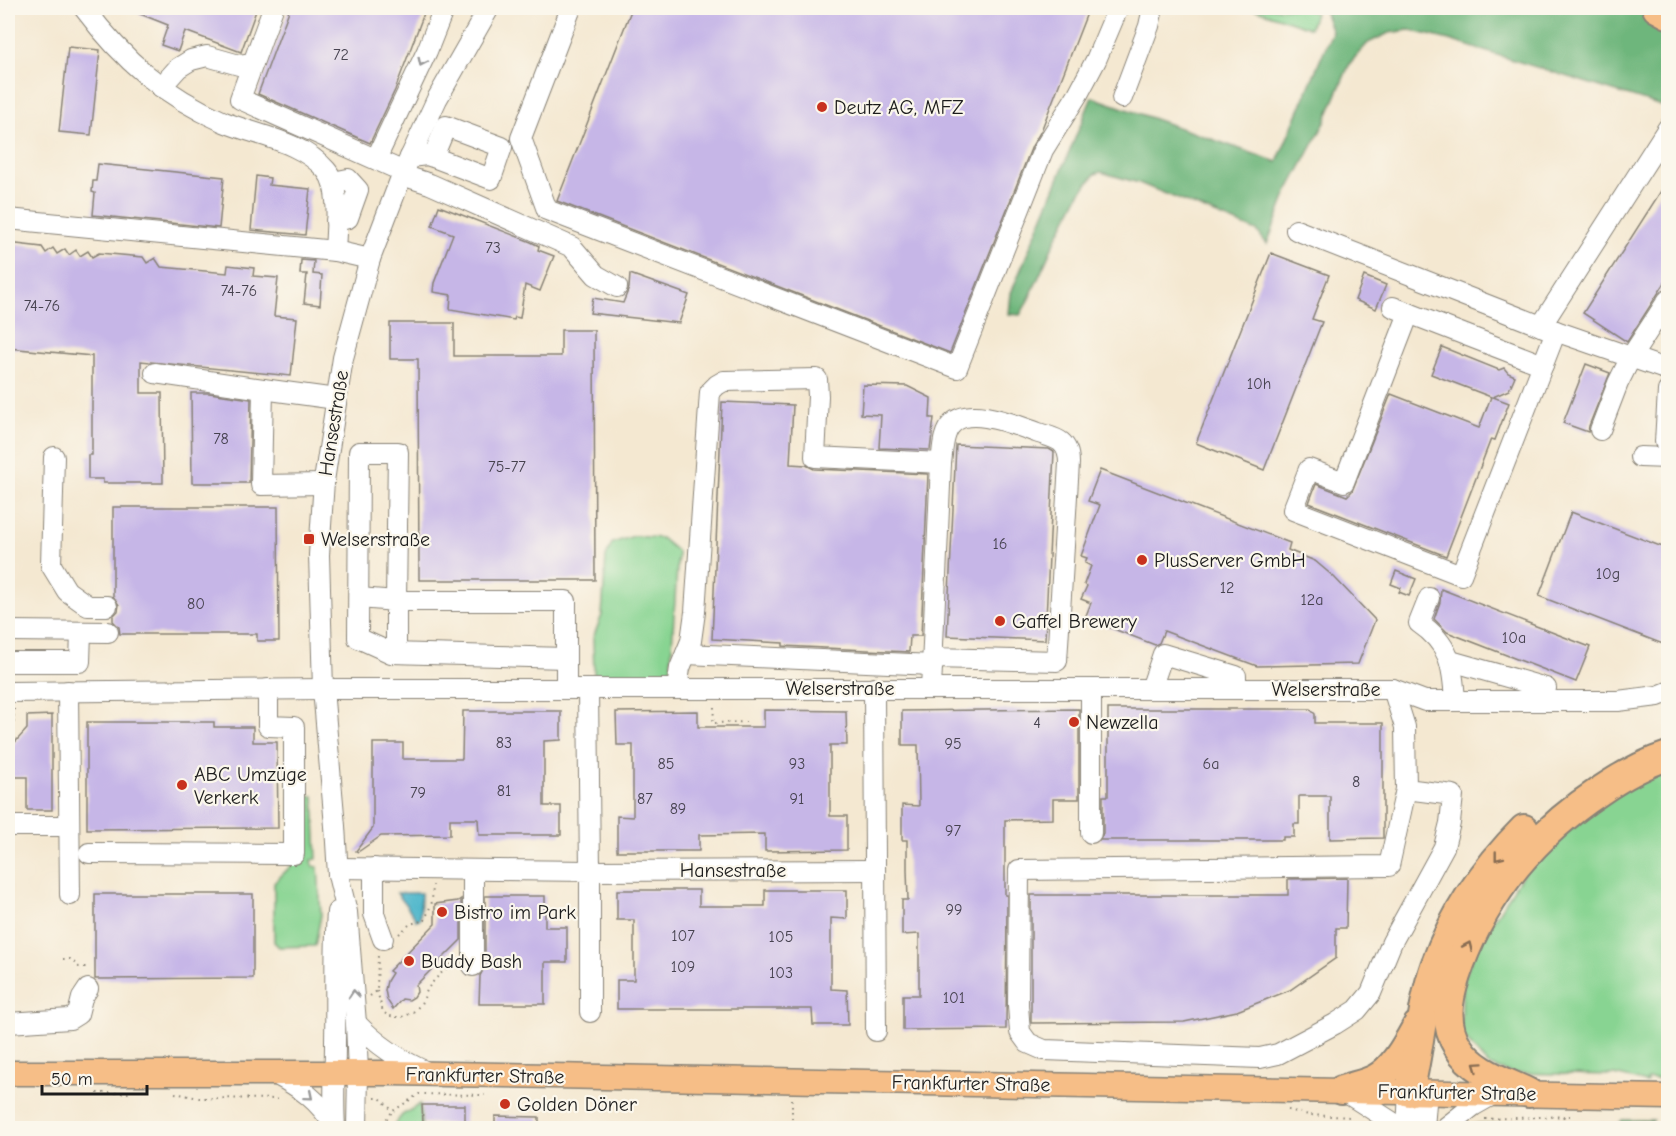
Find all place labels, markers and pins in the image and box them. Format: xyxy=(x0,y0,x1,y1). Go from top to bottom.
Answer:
place label: Deutz AG, MFZ xyxy=(834,96,964,119)
marker: Deutz AG, MFZ xyxy=(815,100,829,114)
place label: Welserstraße xyxy=(321,528,430,551)
marker: Welserstraße xyxy=(302,532,316,546)
place label: PlusServer GmbH xyxy=(1154,549,1306,572)
marker: PlusServer GmbH xyxy=(1135,553,1149,567)
place label: Gaffel Brewery xyxy=(1012,610,1137,633)
marker: Gaffel Brewery xyxy=(993,614,1007,628)
place label: Newzella xyxy=(1086,711,1158,734)
marker: Newzella xyxy=(1067,715,1081,729)
place label: ABC Umzüge Verkerk xyxy=(194,763,307,809)
marker: ABC Umzüge Verkerk xyxy=(175,778,189,792)
place label: Bistro im Park xyxy=(454,901,576,924)
marker: Bistro im Park xyxy=(435,905,449,919)
place label: Buddy Bash xyxy=(421,950,522,973)
marker: Buddy Bash xyxy=(402,954,416,968)
place label: Golden Döner xyxy=(517,1093,637,1116)
marker: Golden Döner xyxy=(498,1097,512,1111)

